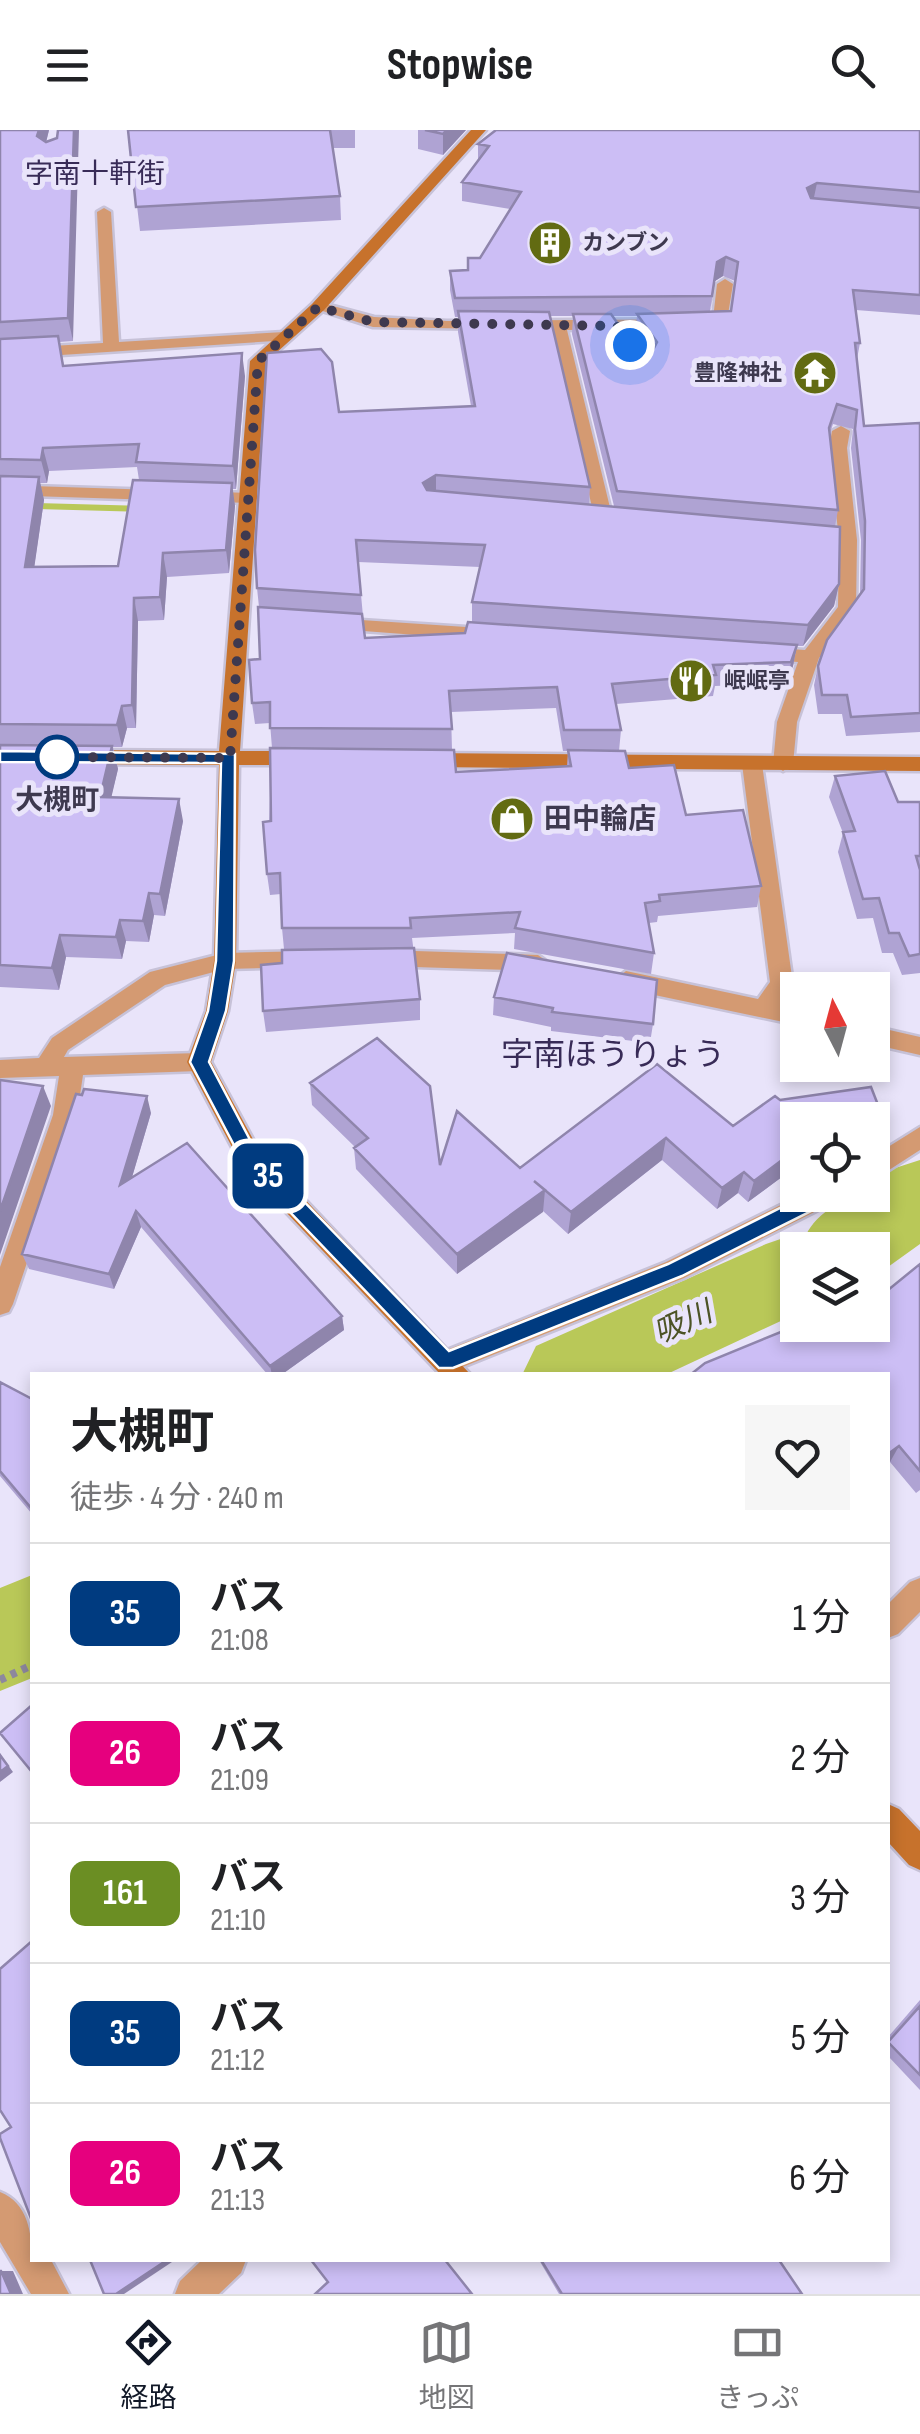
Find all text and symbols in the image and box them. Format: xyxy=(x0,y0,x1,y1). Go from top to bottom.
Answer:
icon: menu xyxy=(40,38,95,93)
text: Stopwise xyxy=(387,38,533,93)
icon: search xyxy=(825,38,880,93)
district label: 字南十軒街 xyxy=(25,158,165,191)
building icon: カンブン xyxy=(527,220,573,266)
place label: カンブン xyxy=(582,230,669,257)
your location xyxy=(605,320,655,370)
temple icon: 豊隆神社 xyxy=(792,350,838,396)
place label: 豊隆神社 xyxy=(694,360,782,387)
restaurant icon: 岷岷亭 xyxy=(668,658,714,704)
place label: 岷岷亭 xyxy=(724,668,790,695)
marker: 大槻町 xyxy=(36,736,78,778)
place label: 大槻町 xyxy=(15,784,99,817)
shop icon: 田中輪店 xyxy=(489,796,535,842)
place label: 田中輪店 xyxy=(544,803,656,836)
north arrow xyxy=(780,972,890,1082)
map controls xyxy=(780,972,890,1342)
district label: 字南ほうりょう xyxy=(501,1036,725,1075)
button: locate xyxy=(780,1102,890,1212)
line badge: 35 xyxy=(223,1144,313,1208)
text: 35 xyxy=(252,1155,284,1198)
button: layers xyxy=(780,1232,890,1342)
water label: 吸川 xyxy=(648,1293,720,1352)
text: 大槻町 xyxy=(70,1405,214,1462)
button: heart xyxy=(745,1405,850,1510)
text: 徒歩 · 4 分 · 240 m xyxy=(70,1479,284,1518)
text: バス xyxy=(210,1576,286,1621)
text: 35 xyxy=(109,1592,141,1635)
text: 1 分 xyxy=(793,1596,850,1641)
text: 21:08 xyxy=(210,1621,269,1660)
text: バス xyxy=(210,1716,286,1761)
text: 26 xyxy=(109,1732,141,1775)
text: 2 分 xyxy=(790,1736,850,1781)
text: 21:09 xyxy=(210,1761,269,1800)
text: バス xyxy=(210,1856,286,1901)
text: 161 xyxy=(103,1872,147,1915)
text: 3 分 xyxy=(790,1876,850,1921)
text: 21:10 xyxy=(210,1901,266,1940)
text: バス xyxy=(210,1996,286,2041)
text: 35 xyxy=(109,2012,141,2055)
text: 5 分 xyxy=(791,2016,850,2061)
text: 21:12 xyxy=(210,2041,265,2080)
text: バス xyxy=(210,2136,286,2181)
text: 26 xyxy=(109,2152,141,2195)
text: 6 分 xyxy=(789,2156,850,2201)
text: 21:13 xyxy=(210,2181,265,2220)
tab: 経路 xyxy=(121,2315,177,2415)
tab: 地図 xyxy=(419,2315,475,2415)
tab: きっぷ xyxy=(716,2315,799,2415)

